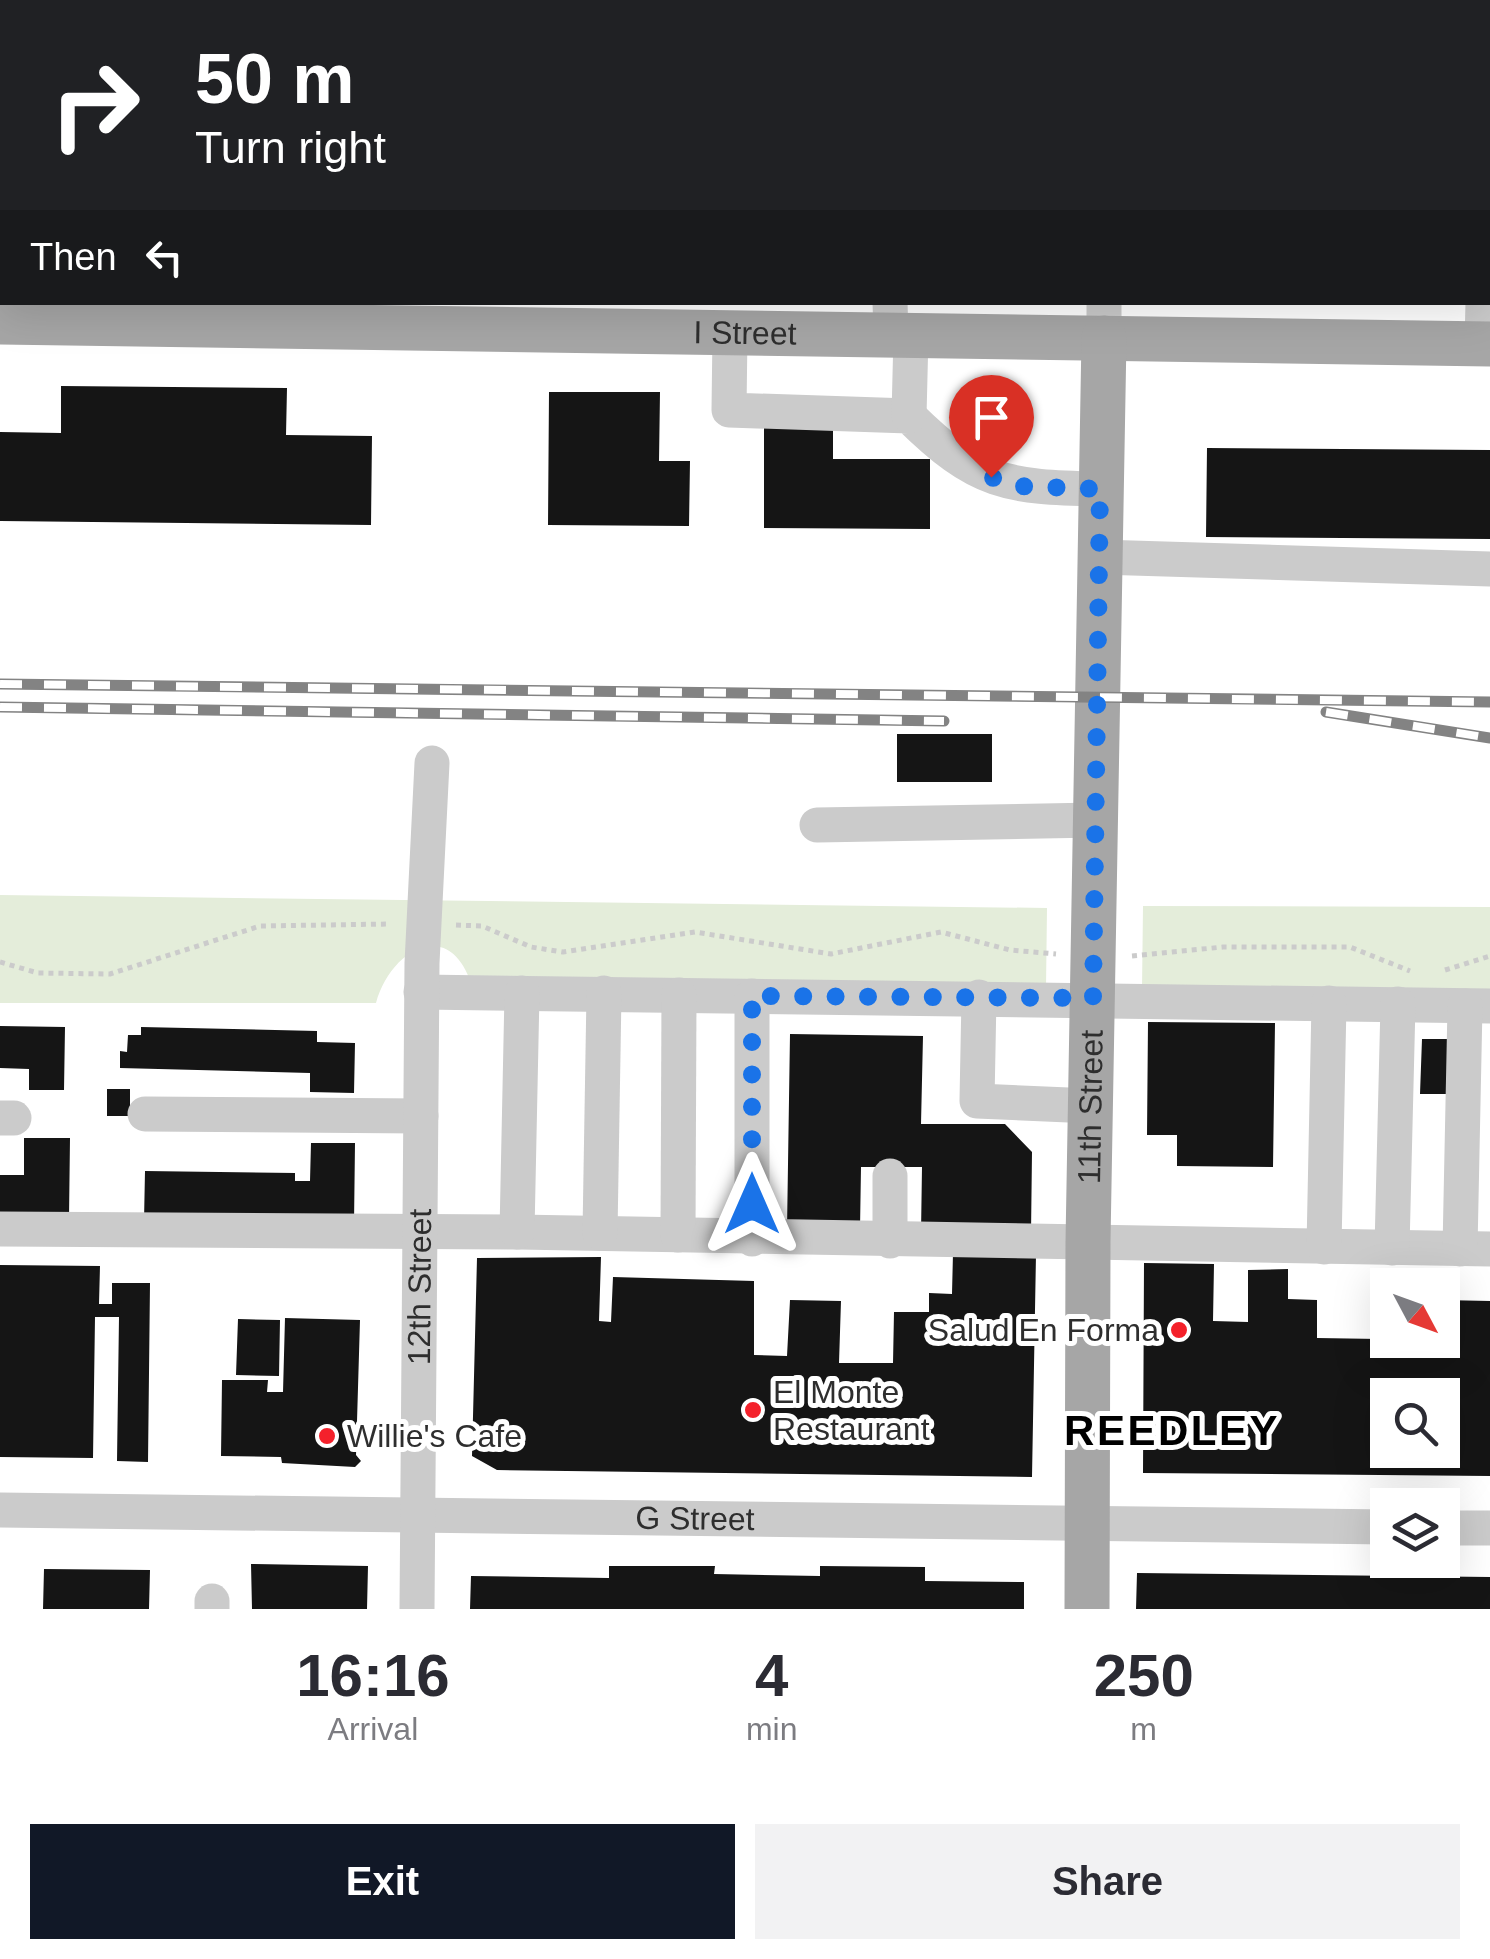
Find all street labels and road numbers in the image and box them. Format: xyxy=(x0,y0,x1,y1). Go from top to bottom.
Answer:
street label: I Street xyxy=(693,314,797,352)
street label: 11th Street xyxy=(1071,1030,1110,1184)
street label: 12th Street xyxy=(401,1208,438,1365)
street label: G Street xyxy=(635,1500,755,1537)

